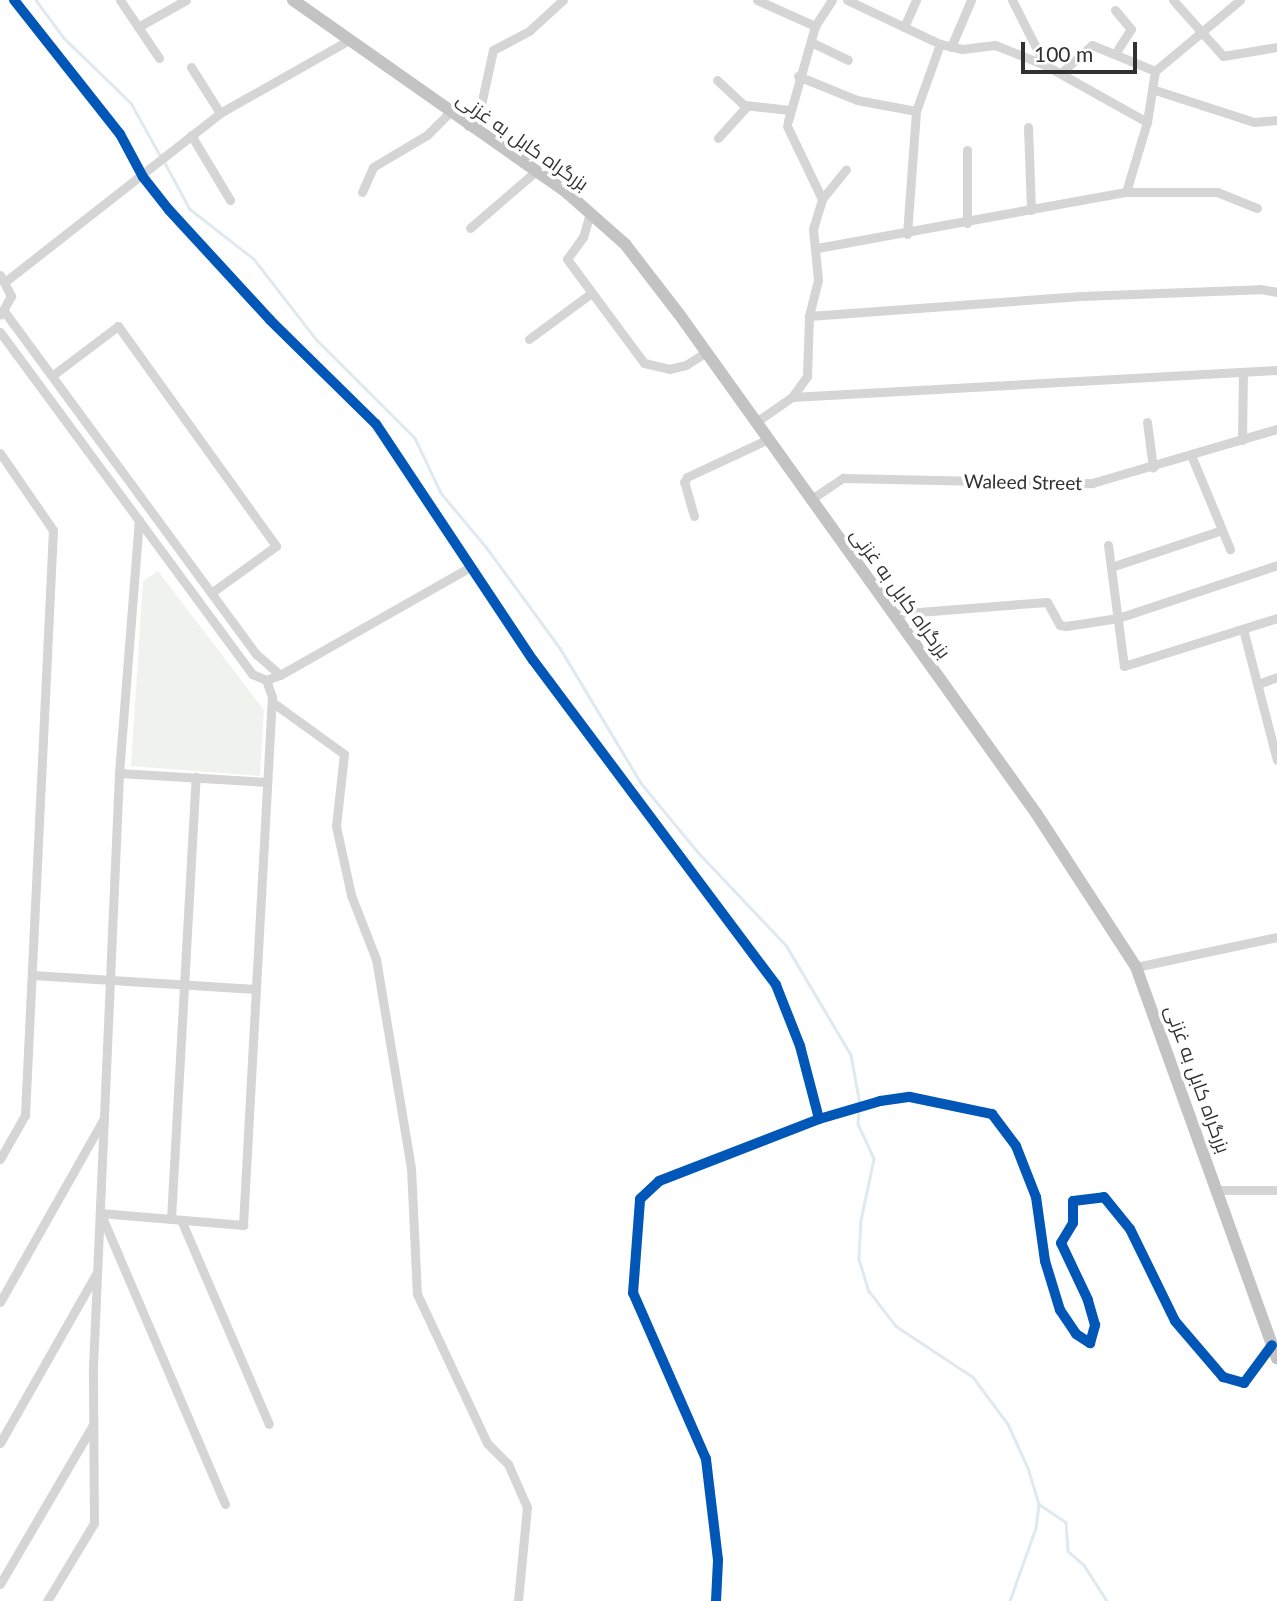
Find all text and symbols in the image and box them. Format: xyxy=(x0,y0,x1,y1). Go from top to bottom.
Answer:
scale bar xyxy=(1025,28,1140,72)
text: 100 m xyxy=(1034,41,1093,66)
street label: بزرگراه کابل به غزنی xyxy=(453,87,593,195)
street label: Waleed Street xyxy=(964,470,1082,494)
street label: بزرگراه کابل به غزنی xyxy=(846,523,956,663)
street label: بزرگراه کابل به غزنی xyxy=(1161,1002,1235,1156)

